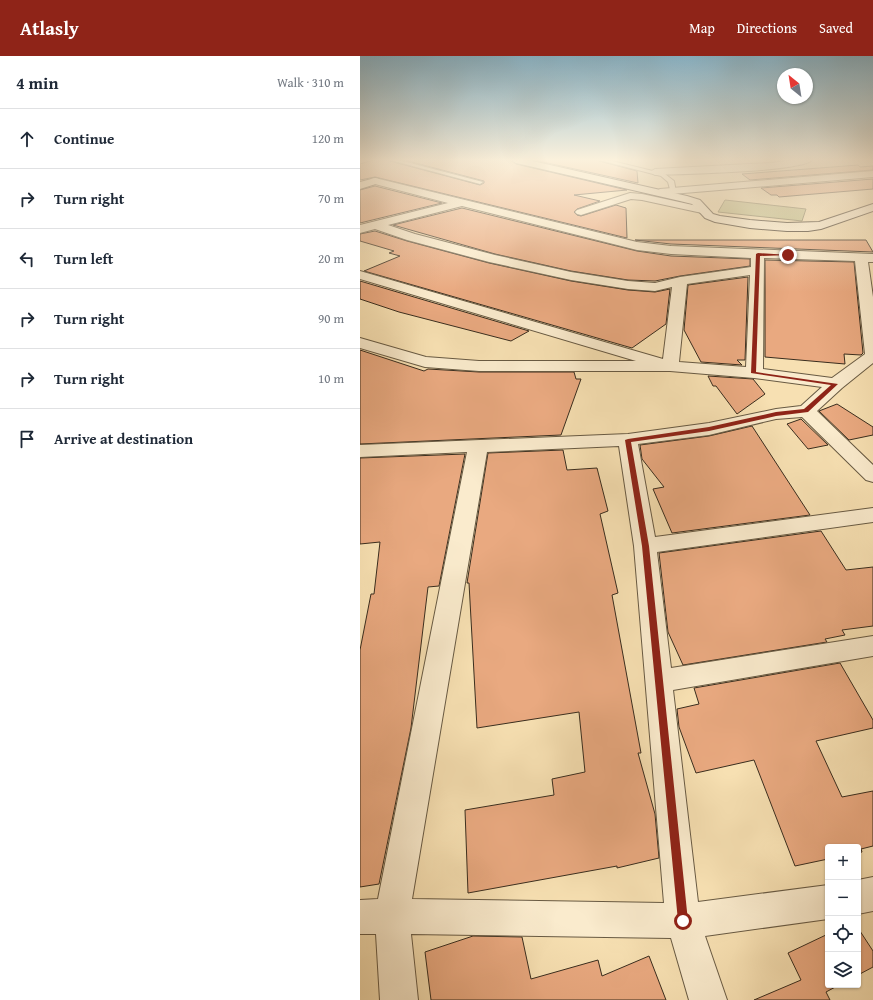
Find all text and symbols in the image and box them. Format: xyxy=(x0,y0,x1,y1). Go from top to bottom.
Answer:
text: Atlasly xyxy=(20,14,79,42)
text: Map xyxy=(689,18,715,38)
text: Directions xyxy=(737,18,797,38)
text: Saved xyxy=(819,18,853,38)
north arrow xyxy=(777,68,813,104)
text: 4 min xyxy=(16,70,58,95)
text: Walk · 310 m xyxy=(277,73,344,92)
icon: ahead xyxy=(16,128,38,150)
text: Continue xyxy=(54,128,115,149)
text: 120 m xyxy=(312,129,344,148)
icon: right xyxy=(16,188,38,210)
text: Turn right xyxy=(54,188,125,209)
text: 70 m xyxy=(318,189,344,208)
route end xyxy=(779,246,797,264)
icon: left xyxy=(16,248,38,270)
text: Turn left xyxy=(54,248,113,269)
text: 20 m xyxy=(318,249,344,268)
icon: right xyxy=(16,308,38,330)
text: Turn right xyxy=(54,308,125,329)
text: 90 m xyxy=(318,309,344,328)
icon: right xyxy=(16,368,38,390)
text: Turn right xyxy=(54,368,125,389)
text: 10 m xyxy=(318,369,344,388)
icon: arrive xyxy=(16,428,38,450)
text: Arrive at destination xyxy=(54,428,193,449)
map controls xyxy=(825,844,861,988)
button: + xyxy=(825,844,861,880)
button: − xyxy=(825,880,861,916)
route start xyxy=(674,912,692,930)
button: locate xyxy=(825,916,861,952)
button: layers xyxy=(825,952,861,988)

